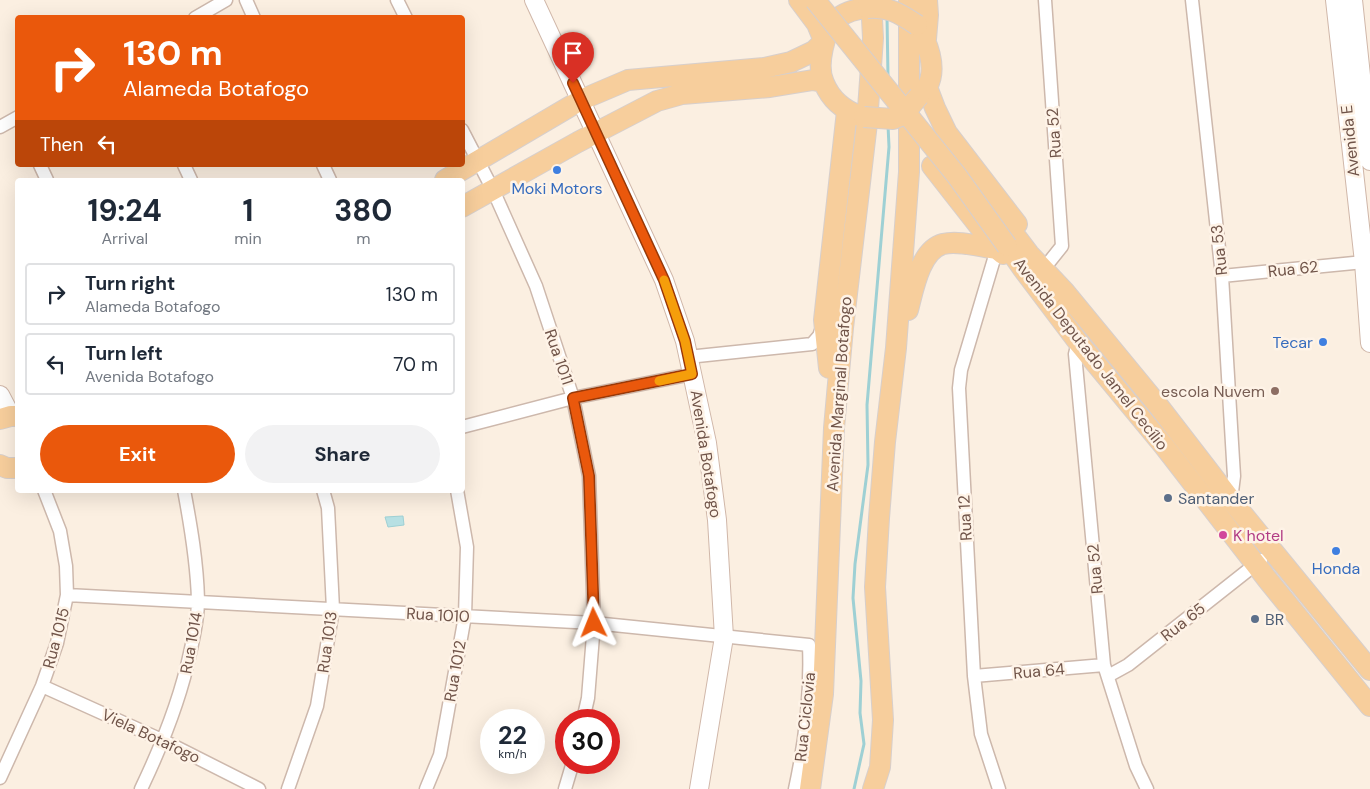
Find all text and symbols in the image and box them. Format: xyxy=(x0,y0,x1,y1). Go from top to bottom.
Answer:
text: 130 m xyxy=(123,30,223,76)
pin xyxy=(552,32,594,83)
icon: right xyxy=(40,35,105,100)
icon: arrive xyxy=(559,39,587,67)
text: Alameda Botafogo xyxy=(123,74,309,103)
street label: Avenida E xyxy=(1336,104,1364,178)
street label: Rua 52 xyxy=(1042,107,1066,159)
icon: left xyxy=(93,130,121,158)
text: Then xyxy=(40,132,83,157)
marker: Moki Motors xyxy=(551,164,563,176)
place label: Moki Motors xyxy=(511,178,603,199)
text: 19:24 xyxy=(88,191,162,230)
text: 1 xyxy=(243,191,253,230)
text: 380 xyxy=(334,191,392,230)
street label: Rua 53 xyxy=(1206,224,1232,276)
text: Arrival xyxy=(101,228,148,249)
text: min xyxy=(234,228,262,249)
text: m xyxy=(356,228,370,249)
street label: Avenida Deputado Jamel Cecílio xyxy=(1009,253,1173,455)
street label: Rua 62 xyxy=(1267,256,1319,282)
text: Turn right xyxy=(85,271,175,296)
icon: right xyxy=(42,280,70,308)
text: 130 m xyxy=(386,282,438,307)
text: Alameda Botafogo xyxy=(85,296,220,317)
street label: Avenida Marginal Botafogo xyxy=(822,296,856,492)
street label: Rua 1011 xyxy=(540,326,578,388)
place label: Tecar xyxy=(1273,332,1313,353)
marker: Tecar xyxy=(1317,336,1329,348)
text: Turn left xyxy=(85,341,163,366)
icon: left xyxy=(42,350,70,378)
text: 70 m xyxy=(393,352,438,377)
text: Avenida Botafogo xyxy=(85,366,214,387)
place label: escola Nuvem xyxy=(1161,381,1265,402)
marker: escola Nuvem xyxy=(1269,385,1281,397)
street label: Avenida Botafogo xyxy=(686,389,726,519)
button: Exit xyxy=(40,425,235,483)
button: Share xyxy=(245,425,440,483)
place label: Santander xyxy=(1178,488,1254,509)
marker: Santander xyxy=(1162,492,1174,504)
street label: Rua 12 xyxy=(953,495,977,541)
place label: K hotel xyxy=(1233,525,1284,546)
marker: K hotel xyxy=(1217,529,1229,541)
street label: Rua 52 xyxy=(1082,543,1108,595)
marker: Honda xyxy=(1330,545,1342,557)
place label: Honda xyxy=(1312,558,1360,579)
position arrow xyxy=(567,596,619,648)
street label: Rua 65 xyxy=(1156,598,1210,646)
street label: Rua 1010 xyxy=(406,603,470,627)
street label: Rua 1015 xyxy=(38,605,74,671)
place label: BR xyxy=(1265,609,1284,630)
street label: Rua 1014 xyxy=(175,610,207,675)
street label: Rua 1013 xyxy=(312,610,342,674)
marker: BR xyxy=(1249,613,1261,625)
street label: Rua 1012 xyxy=(439,639,471,703)
street label: Rua 64 xyxy=(1012,658,1066,684)
street label: Rua Ciclovia xyxy=(790,671,820,763)
street label: Viela Botafogo xyxy=(98,704,204,768)
speed limit sign: 30 xyxy=(555,709,620,774)
text: 22 xyxy=(498,719,527,752)
text: km/h xyxy=(498,746,527,762)

